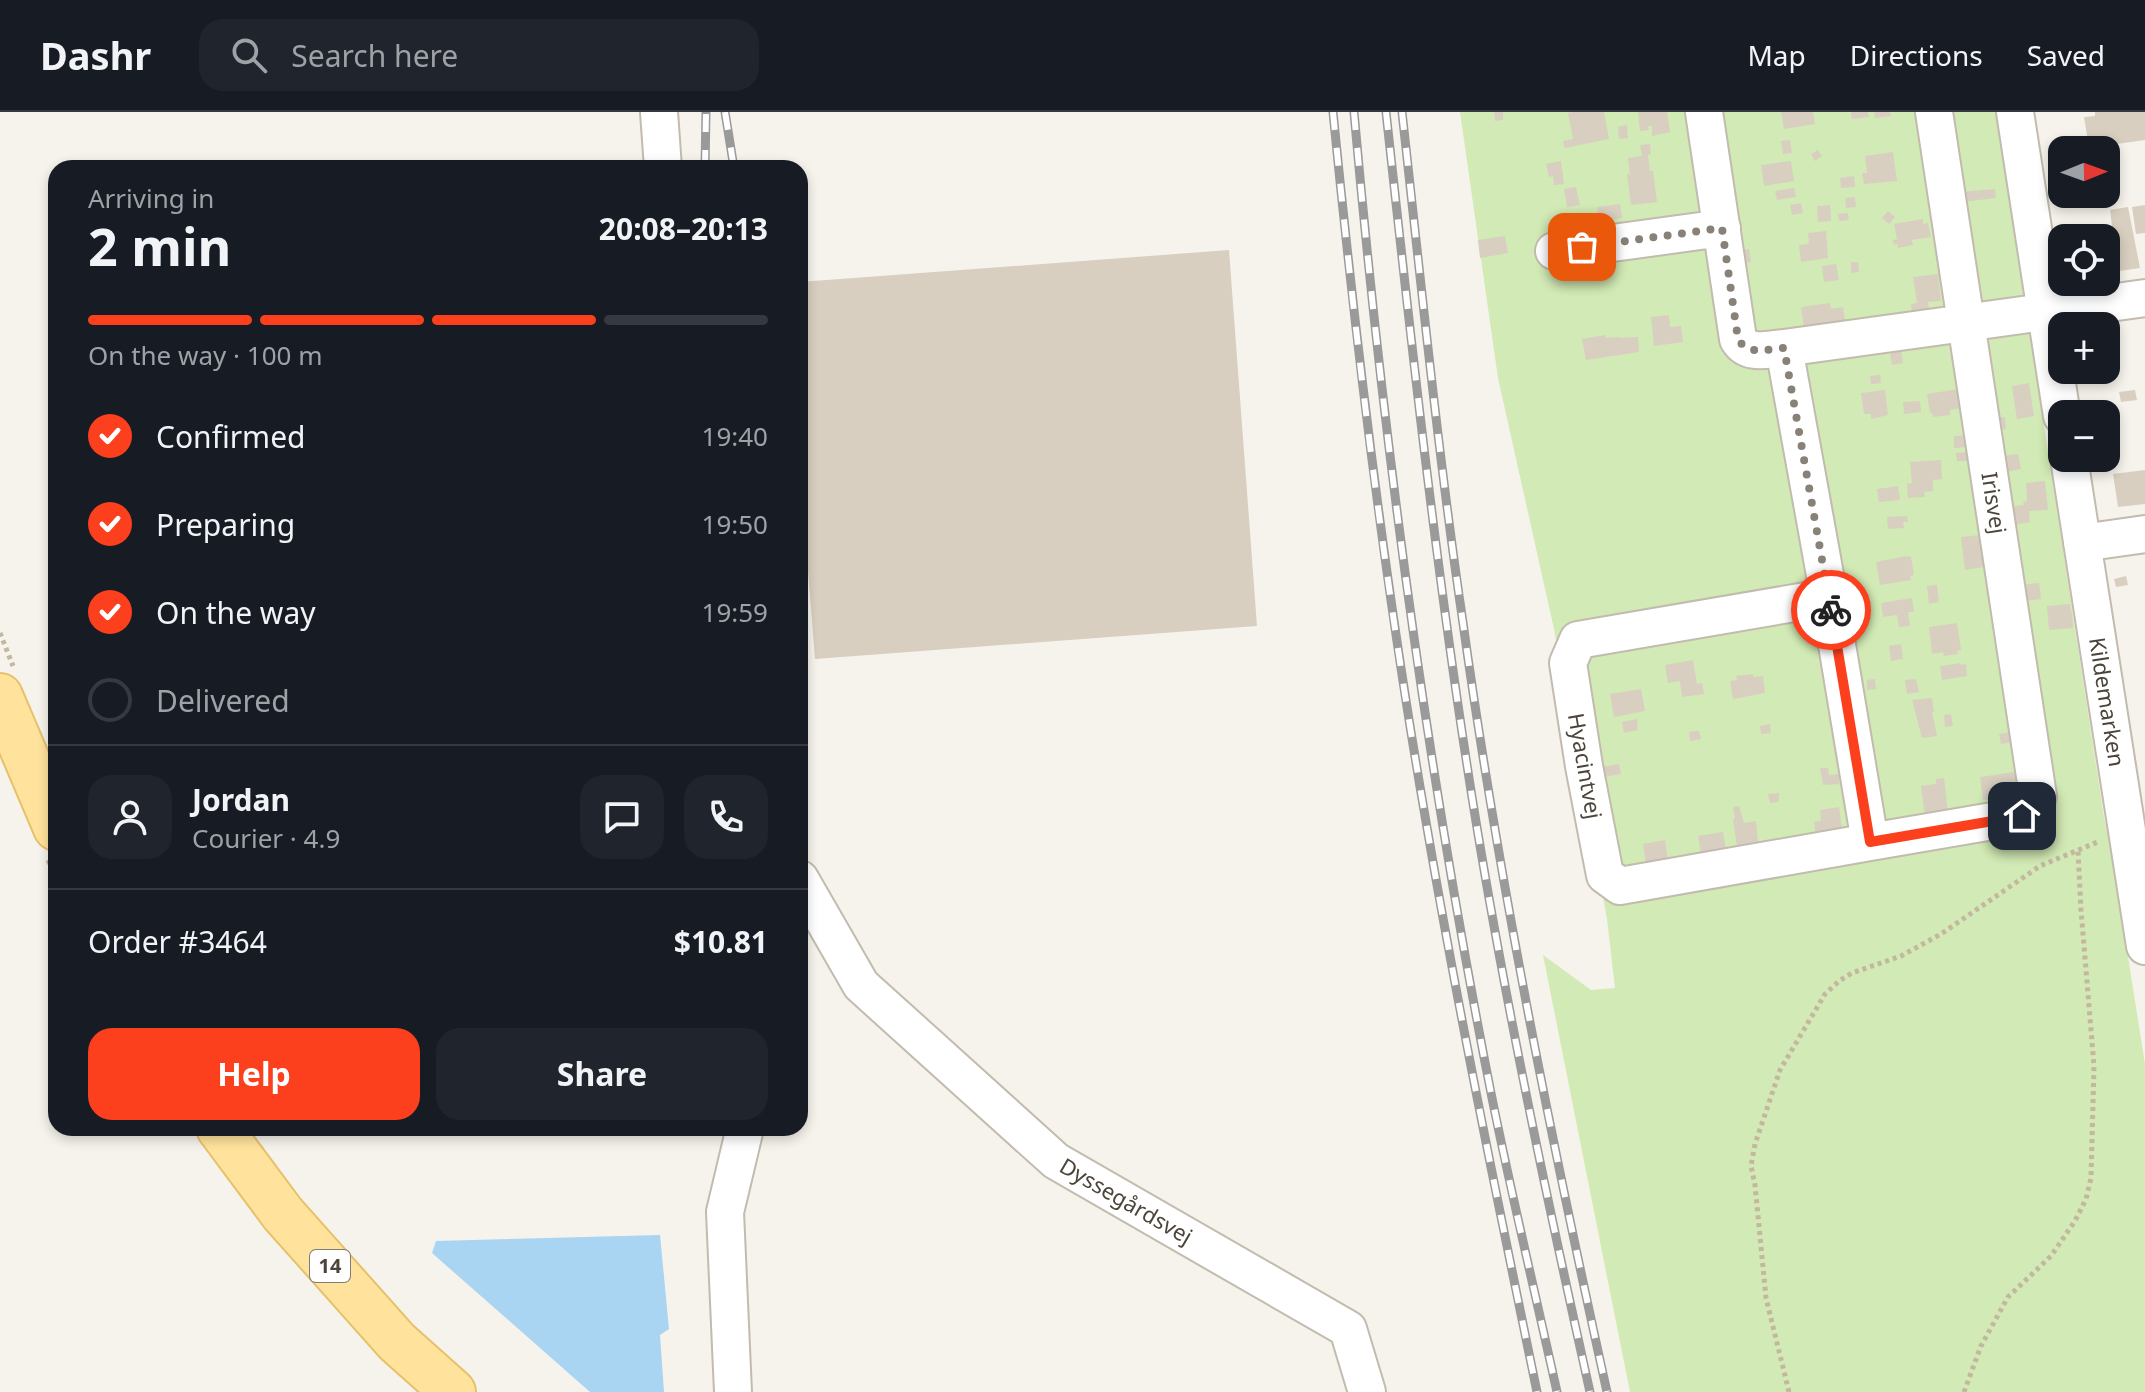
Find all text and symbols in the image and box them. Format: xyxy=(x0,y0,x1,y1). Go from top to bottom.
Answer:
search box xyxy=(199,19,759,91)
text: Dashr xyxy=(40,29,151,81)
icon: search xyxy=(227,33,271,77)
text: Search here xyxy=(291,35,458,76)
text: Map xyxy=(1747,36,1806,74)
text: Directions xyxy=(1850,36,1983,74)
text: Saved xyxy=(2027,36,2105,74)
north arrow xyxy=(2048,136,2120,208)
map controls xyxy=(2048,136,2120,472)
text: Arriving in xyxy=(88,180,214,216)
text: 20:08–20:13 xyxy=(599,208,768,249)
text: 2 min xyxy=(88,210,231,281)
pin xyxy=(1548,213,1616,281)
button: locate xyxy=(2048,224,2120,296)
icon: bag xyxy=(1560,225,1604,269)
button: + xyxy=(2048,312,2120,384)
text: On the way · 100 m xyxy=(88,337,322,373)
button: − xyxy=(2048,400,2120,472)
icon: check xyxy=(88,414,132,458)
text: Confirmed xyxy=(156,416,306,457)
text: 19:40 xyxy=(702,418,768,454)
street label: Irisvej xyxy=(1975,470,2015,536)
icon: check xyxy=(88,502,132,546)
text: Preparing xyxy=(156,504,295,545)
text: 19:50 xyxy=(702,506,768,542)
courier xyxy=(1791,570,1871,650)
icon: bike xyxy=(1809,588,1853,632)
icon: check xyxy=(88,590,132,634)
text: On the way xyxy=(156,592,316,633)
text: 19:59 xyxy=(702,594,768,630)
street label: Kildemarken xyxy=(2083,635,2133,769)
text: Delivered xyxy=(156,680,290,721)
street label: Hyacintvej xyxy=(1562,711,1610,821)
button: person xyxy=(88,775,172,859)
button: chat xyxy=(580,775,664,859)
button: phone xyxy=(684,775,768,859)
text: Jordan xyxy=(192,779,290,820)
pin xyxy=(1988,782,2056,850)
icon: home xyxy=(2000,794,2044,838)
text: Courier · 4.9 xyxy=(192,820,340,856)
text: Order #3464 xyxy=(88,921,267,962)
text: $10.81 xyxy=(674,921,768,962)
button: Help xyxy=(88,1028,420,1120)
button: Share xyxy=(436,1028,768,1120)
street label: Dyssegårdsvej xyxy=(1055,1150,1198,1250)
road number: 14 xyxy=(310,1250,350,1282)

